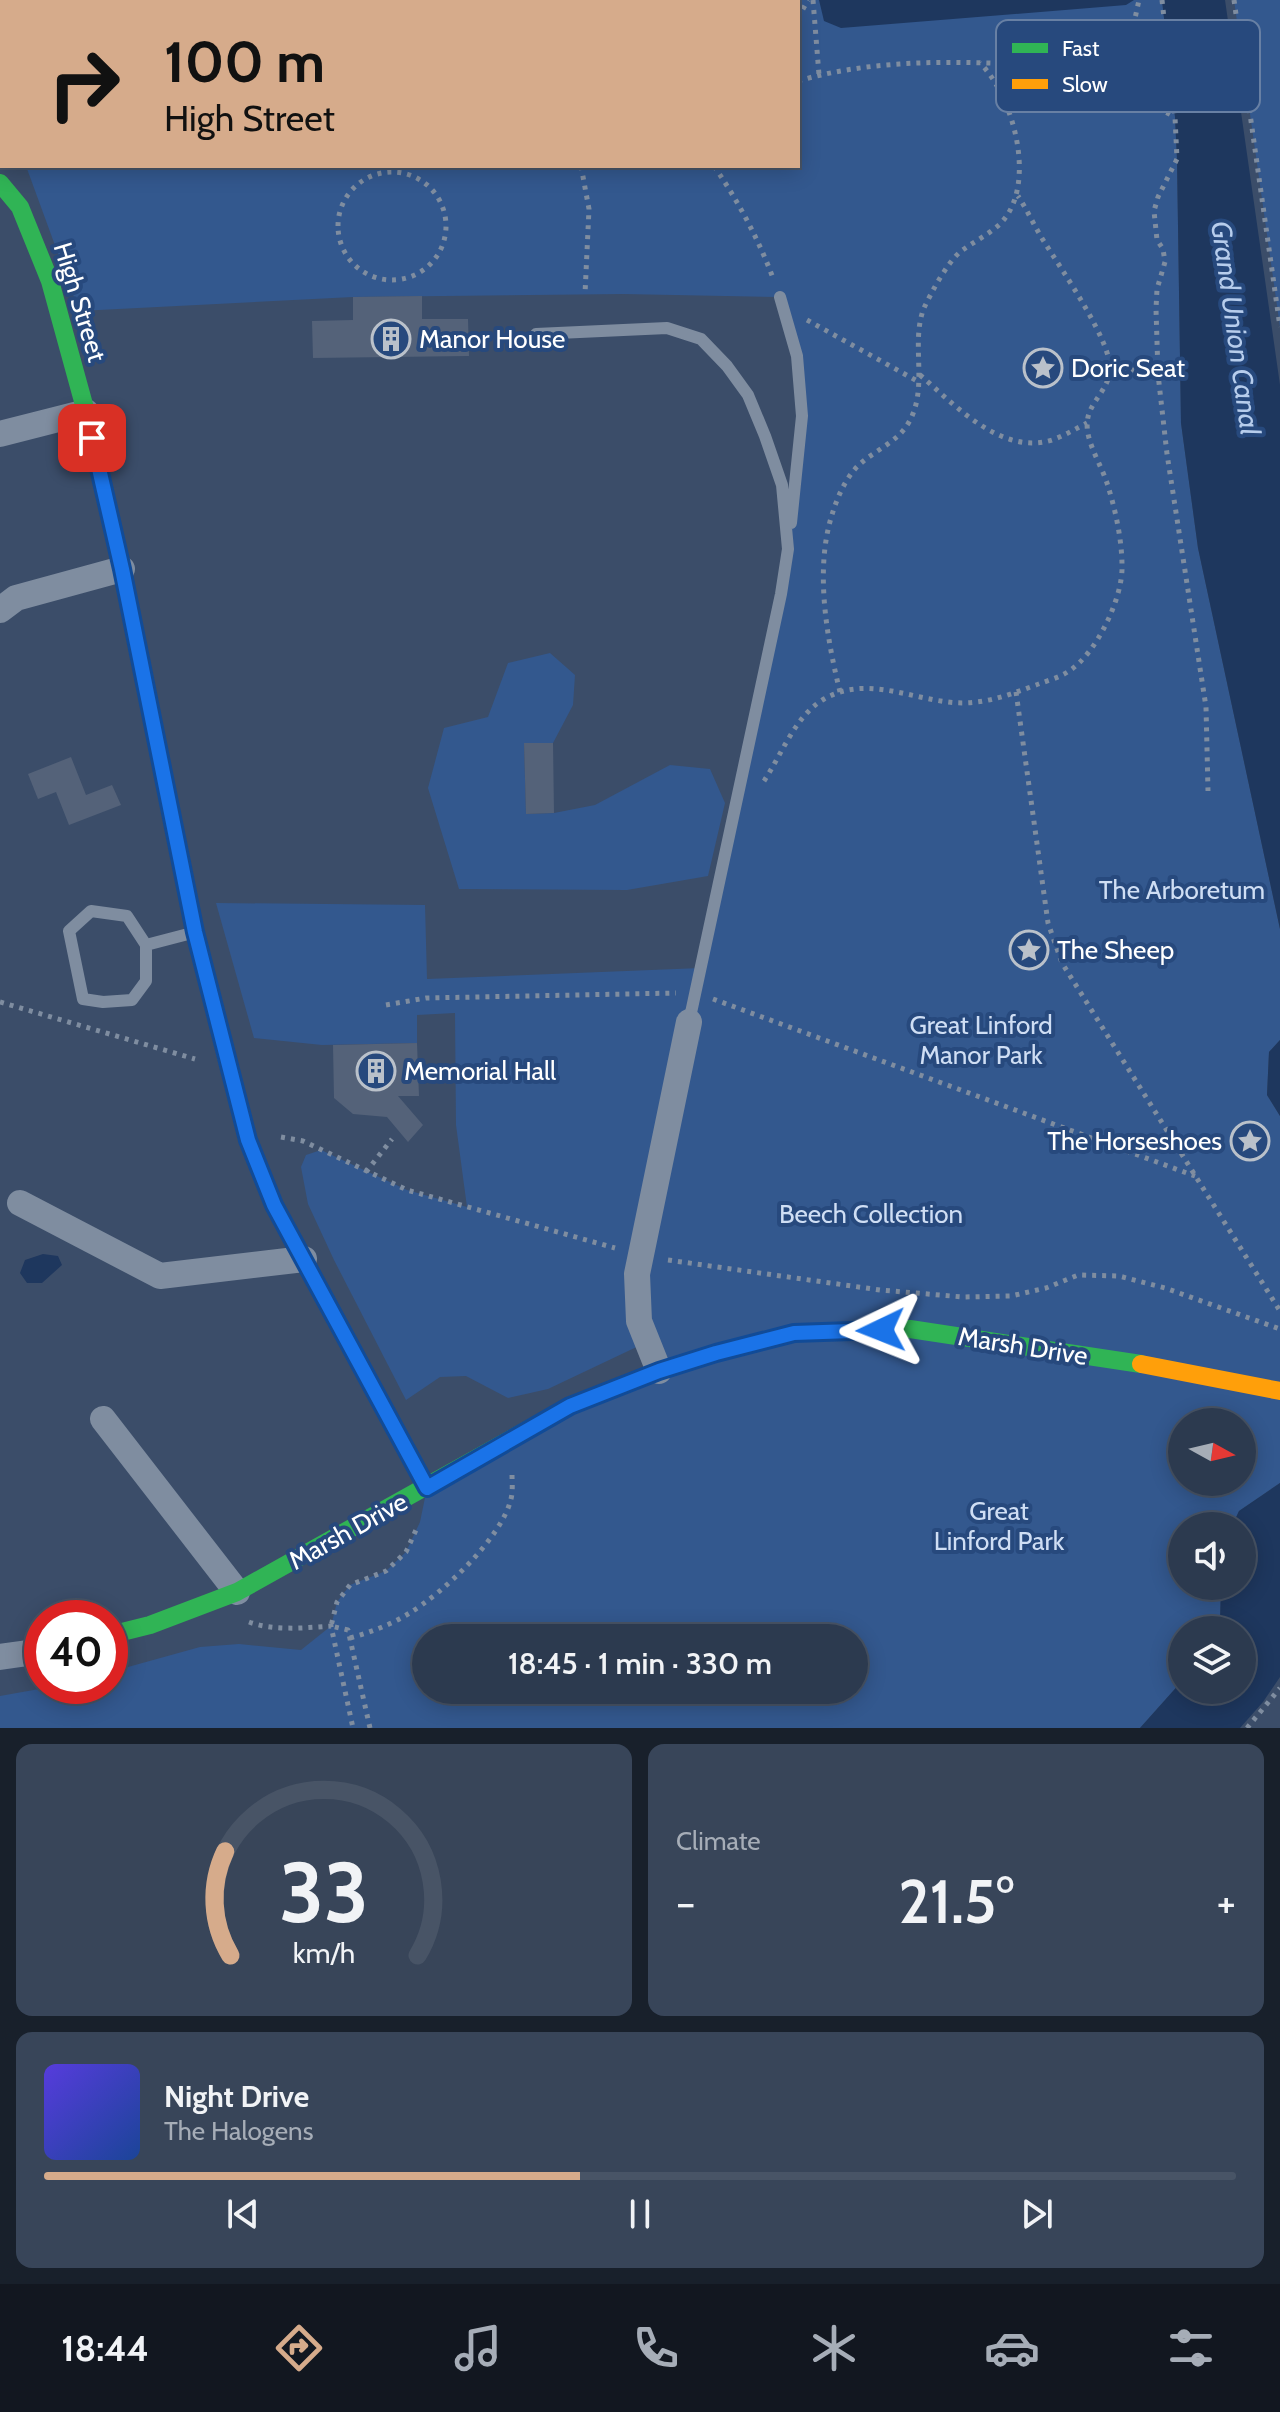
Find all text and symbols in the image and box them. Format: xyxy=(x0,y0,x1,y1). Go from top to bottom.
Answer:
legend xyxy=(996,20,1260,112)
text: 100 m xyxy=(164,28,325,96)
icon: right xyxy=(32,32,136,136)
text: Fast xyxy=(1062,35,1100,62)
text: Slow xyxy=(1062,71,1108,98)
text: High Street xyxy=(164,96,335,140)
water label: Grand Union Canal xyxy=(1204,219,1268,438)
street label: High Street xyxy=(47,238,113,366)
building icon: Manor House xyxy=(370,318,412,360)
place label: Manor House xyxy=(419,323,565,355)
place icon: Doric Seat xyxy=(1022,347,1064,389)
place label: Doric Seat xyxy=(1071,352,1185,384)
pin xyxy=(58,404,126,472)
icon: arrive xyxy=(70,416,114,460)
park label: The Arboretum xyxy=(1099,874,1265,906)
place icon: The Sheep xyxy=(1008,929,1050,971)
place label: The Sheep xyxy=(1057,934,1174,966)
park label: Great Linford Manor Park xyxy=(909,1009,1053,1071)
building icon: Memorial Hall xyxy=(355,1050,397,1092)
place label: Memorial Hall xyxy=(404,1055,556,1087)
place icon: The Horseshoes xyxy=(1229,1120,1271,1162)
place label: The Horseshoes xyxy=(1047,1125,1222,1157)
park label: Beech Collection xyxy=(779,1198,963,1230)
position arrow xyxy=(839,1288,923,1372)
street label: Marsh Drive xyxy=(956,1320,1090,1372)
north arrow xyxy=(1168,1408,1256,1496)
map controls xyxy=(1168,1408,1256,1704)
street label: Marsh Drive xyxy=(283,1485,413,1577)
park label: Great Linford Park xyxy=(934,1495,1065,1557)
button: sound xyxy=(1168,1512,1256,1600)
speed limit sign: 40 xyxy=(24,1600,128,1704)
button: layers xyxy=(1168,1616,1256,1704)
text: 18:45 · 1 min · 330 m xyxy=(508,1645,772,1682)
text: Climate xyxy=(676,1825,761,1857)
text: 33 xyxy=(279,1842,369,1943)
text: 21.5° xyxy=(898,1865,1014,1938)
text: − xyxy=(676,1876,695,1929)
text: + xyxy=(1217,1876,1236,1929)
text: km/h xyxy=(293,1935,355,1970)
text: Night Drive xyxy=(164,2078,309,2115)
text: The Halogens xyxy=(164,2115,313,2147)
icon: previous xyxy=(221,2192,265,2236)
icon: pause xyxy=(618,2192,662,2236)
icon: next xyxy=(1015,2192,1059,2236)
icon: directions xyxy=(271,2320,327,2376)
icon: music xyxy=(450,2320,506,2376)
icon: phone xyxy=(628,2320,684,2376)
icon: climate xyxy=(806,2320,862,2376)
icon: car xyxy=(984,2320,1040,2376)
icon: filters xyxy=(1163,2320,1219,2376)
text: 18:44 xyxy=(61,2326,149,2370)

